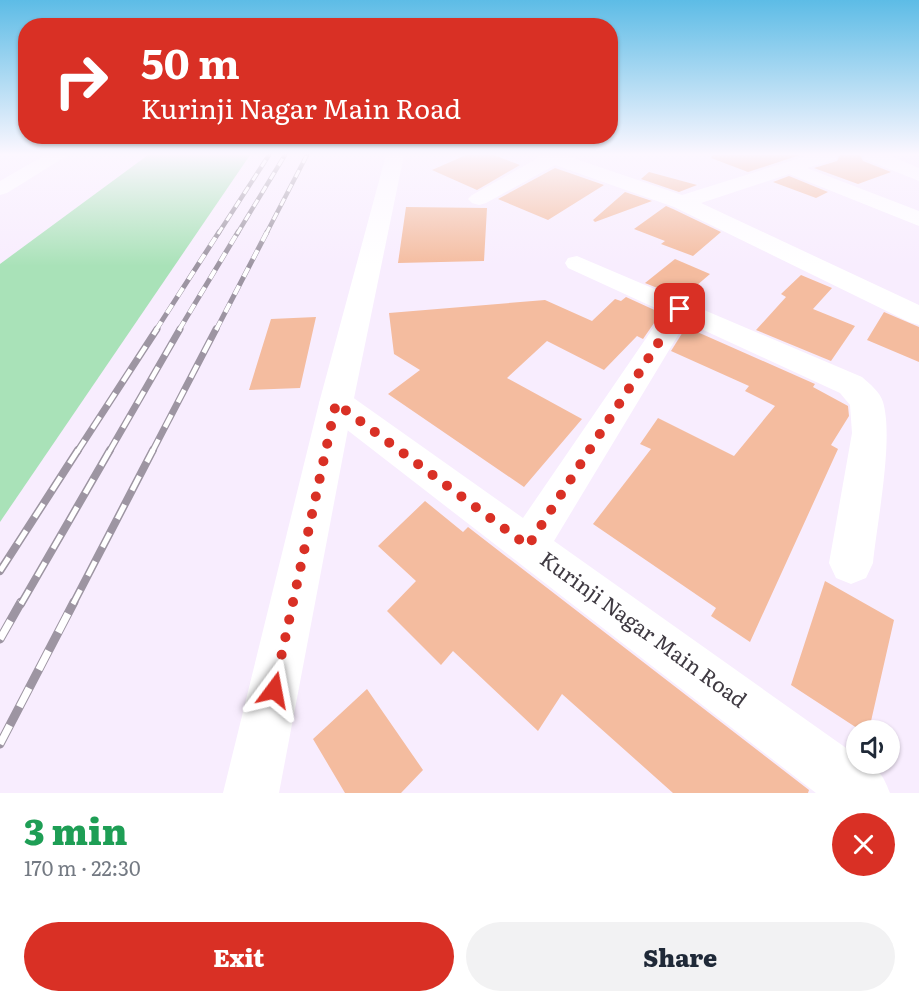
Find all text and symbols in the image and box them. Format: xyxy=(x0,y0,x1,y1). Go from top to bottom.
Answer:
text: 50 m xyxy=(141,30,240,92)
icon: right xyxy=(42,42,120,120)
text: Kurinji Nagar Main Road xyxy=(141,87,461,127)
pin xyxy=(654,283,705,334)
icon: arrive xyxy=(663,292,696,325)
street label: Kurinji Nagar Main Road xyxy=(535,542,754,714)
position arrow xyxy=(242,658,306,722)
map controls xyxy=(846,720,900,774)
button: sound xyxy=(846,720,900,774)
text: 3 min xyxy=(24,803,128,856)
button: close xyxy=(832,813,895,876)
text: 170 m · 22:30 xyxy=(24,852,140,882)
button: Exit xyxy=(24,922,454,991)
button: Share xyxy=(466,922,895,991)

